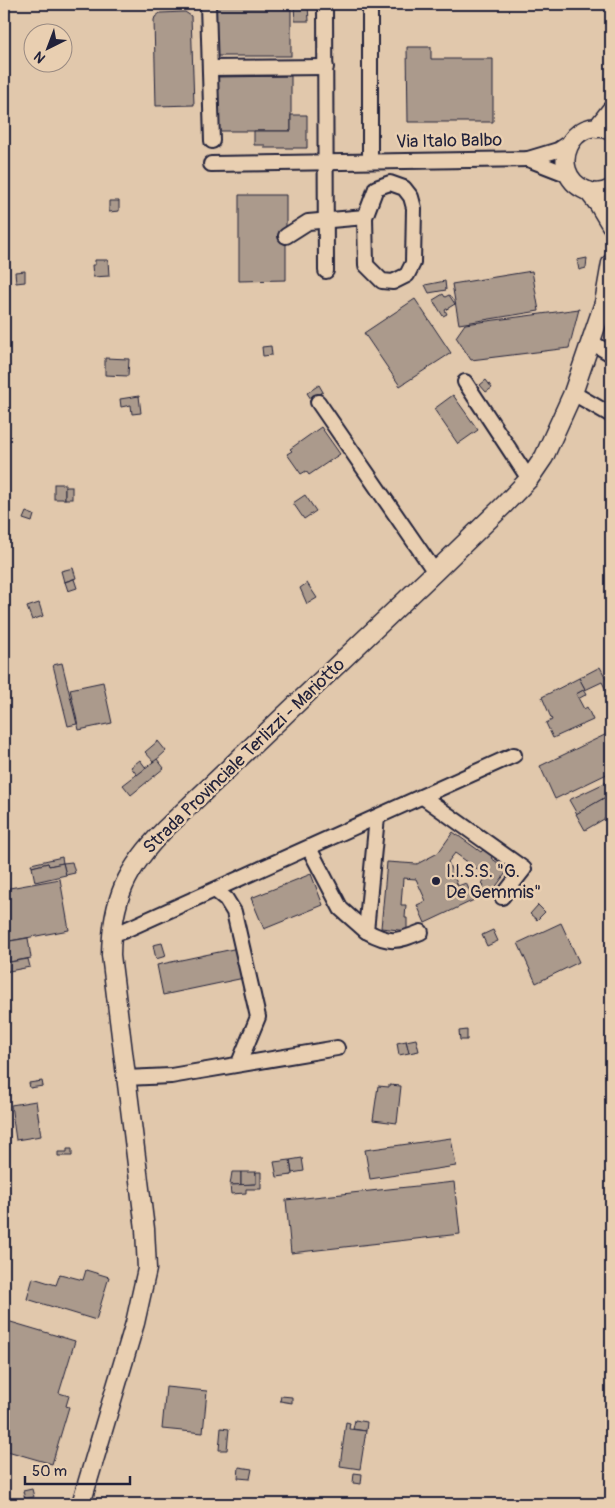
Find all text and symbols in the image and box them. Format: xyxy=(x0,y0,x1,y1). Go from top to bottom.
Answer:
north arrow xyxy=(22,22,72,72)
text: N xyxy=(30,48,49,67)
street label: Via Italo Balbo xyxy=(396,129,503,153)
street label: Strada Provinciale Terlizzi - Mariotto xyxy=(138,653,350,859)
place label: I.I.S.S. "G. De Gemmis" xyxy=(446,860,541,904)
marker: I.I.S.S. "G. De Gemmis" xyxy=(430,875,442,887)
scale bar xyxy=(25,1453,130,1485)
text: 50 m xyxy=(32,1462,67,1481)

